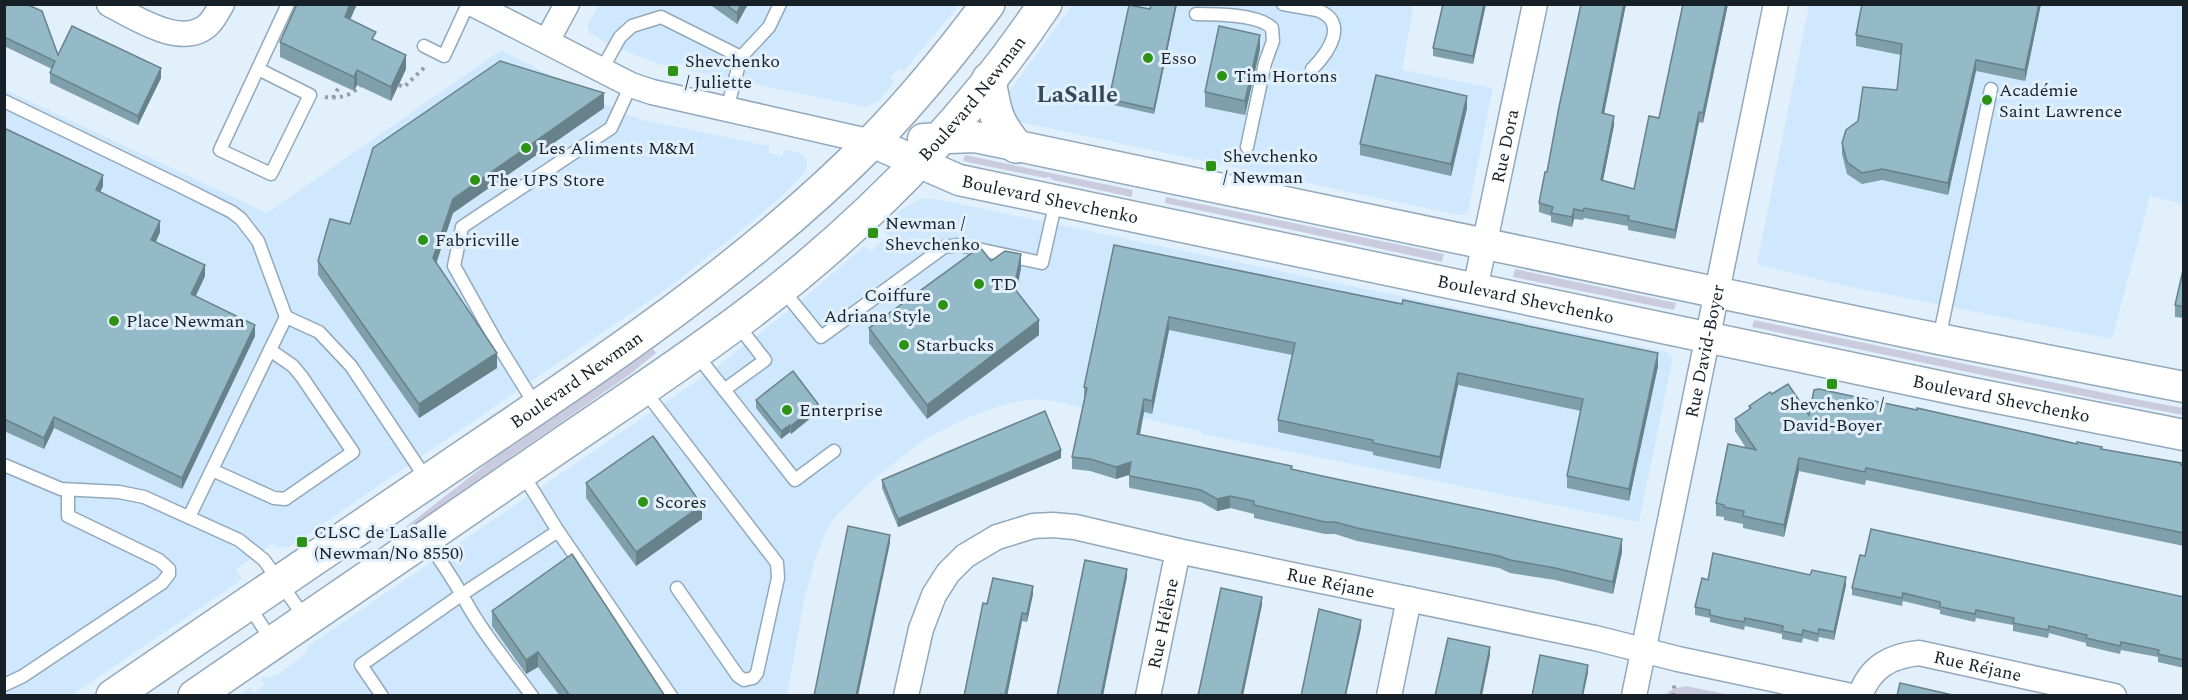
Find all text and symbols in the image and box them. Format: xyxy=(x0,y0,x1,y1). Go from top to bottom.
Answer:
street label: Boulevard Newman xyxy=(912,30,1033,168)
place label: Esso xyxy=(1160,45,1197,72)
place label: Shevchenko / Juliette xyxy=(685,48,780,96)
marker: Esso xyxy=(1141,51,1155,65)
place label: Tim Hortons xyxy=(1234,63,1338,90)
marker: Shevchenko / Juliette xyxy=(666,64,680,78)
marker: Tim Hortons xyxy=(1215,69,1229,83)
district label: LaSalle xyxy=(1036,77,1118,113)
place label: Académie Saint Lawrence xyxy=(1999,77,2122,125)
marker: Académie Saint Lawrence xyxy=(1980,93,1994,107)
street label: Rue Dora xyxy=(1485,107,1527,186)
place label: Les Aliments M&M xyxy=(538,135,695,162)
marker: Les Aliments M&M xyxy=(519,141,533,155)
place label: Shevchenko / Newman xyxy=(1223,143,1318,191)
marker: Shevchenko / Newman xyxy=(1204,159,1218,173)
place label: The UPS Store xyxy=(487,167,605,194)
street label: Boulevard Shevchenko xyxy=(959,168,1141,231)
marker: The UPS Store xyxy=(468,173,482,187)
place label: Newman / Shevchenko xyxy=(885,210,980,258)
marker: Newman / Shevchenko xyxy=(866,226,880,240)
place label: Fabricville xyxy=(435,227,519,254)
marker: Fabricville xyxy=(416,233,430,247)
street label: Boulevard Shevchenko xyxy=(1435,268,1617,331)
place label: TD xyxy=(991,271,1017,298)
marker: TD xyxy=(972,277,986,291)
place label: Coiffure Adriana Style xyxy=(824,282,931,330)
street label: Rue David-Boyer xyxy=(1678,282,1732,420)
marker: Coiffure Adriana Style xyxy=(936,298,950,312)
place label: Place Newman xyxy=(126,308,245,335)
marker: Place Newman xyxy=(107,314,121,328)
street label: Boulevard Newman xyxy=(505,325,649,436)
place label: Starbucks xyxy=(916,332,994,359)
marker: Starbucks xyxy=(897,338,911,352)
street label: Boulevard Shevchenko xyxy=(1910,368,2092,430)
marker: Shevchenko / David-Boyer xyxy=(1825,377,1839,391)
place label: Shevchenko / David-Boyer xyxy=(1780,391,1885,439)
place label: Enterprise xyxy=(799,397,883,424)
marker: Enterprise xyxy=(780,403,794,417)
place label: Scores xyxy=(655,489,707,516)
marker: Scores xyxy=(636,495,650,509)
place label: CLSC de LaSalle (Newman/No 8550) xyxy=(314,519,463,567)
marker: CLSC de LaSalle (Newman/No 8550) xyxy=(295,535,309,549)
street label: Rue Réjane xyxy=(1284,561,1377,606)
street label: Rue Hélène xyxy=(1141,576,1186,671)
street label: Rue Réjane xyxy=(1931,644,2024,689)

